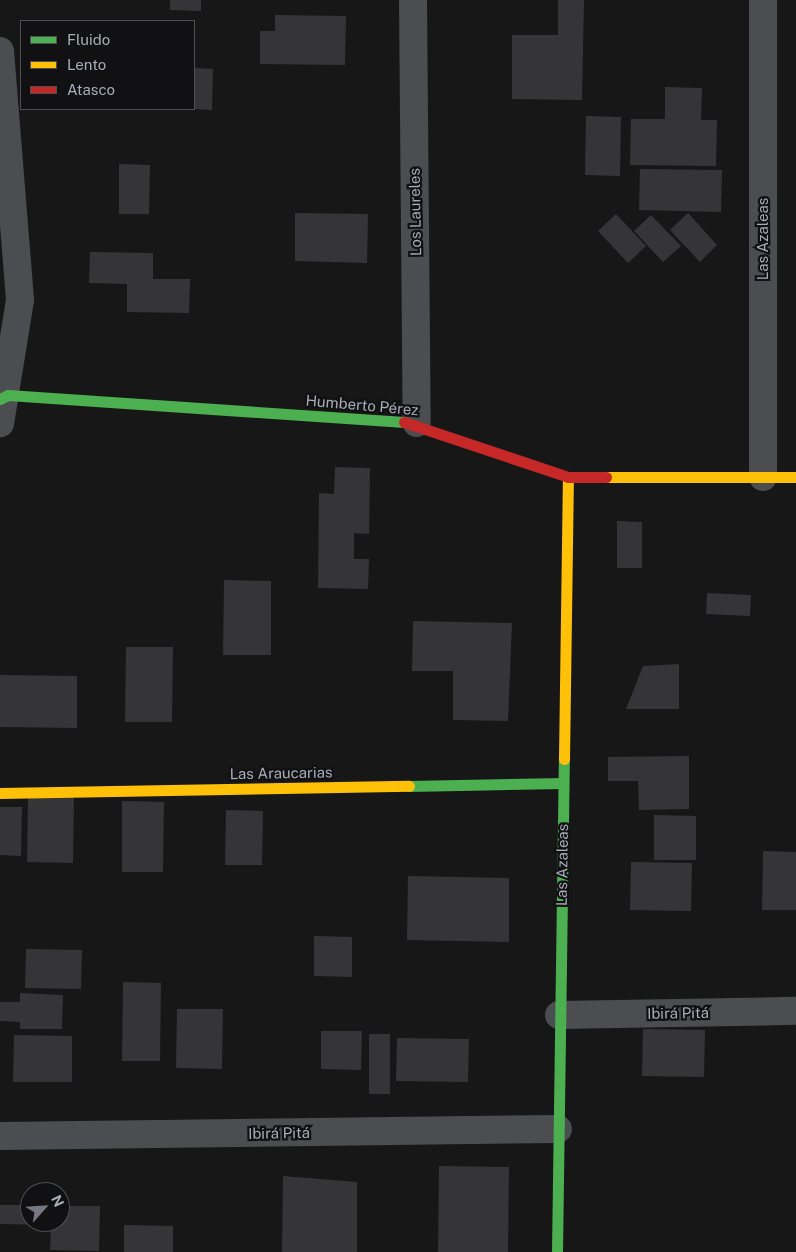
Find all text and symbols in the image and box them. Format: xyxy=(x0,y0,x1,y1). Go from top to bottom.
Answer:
legend xyxy=(20,20,195,110)
text: Fluido xyxy=(67,31,110,48)
text: Lento xyxy=(67,56,106,73)
text: Atasco xyxy=(67,81,115,98)
street label: Los Laureles xyxy=(405,168,425,256)
street label: Las Azaleas xyxy=(754,198,772,280)
street label: Humberto Pérez xyxy=(305,391,419,419)
street label: Las Araucarias xyxy=(229,763,333,783)
street label: Las Azaleas xyxy=(552,824,572,906)
street label: Ibirá Pitá xyxy=(647,1003,709,1023)
street label: Ibirá Pitá xyxy=(248,1123,310,1143)
north arrow xyxy=(20,1182,70,1232)
text: N xyxy=(48,1192,67,1209)

